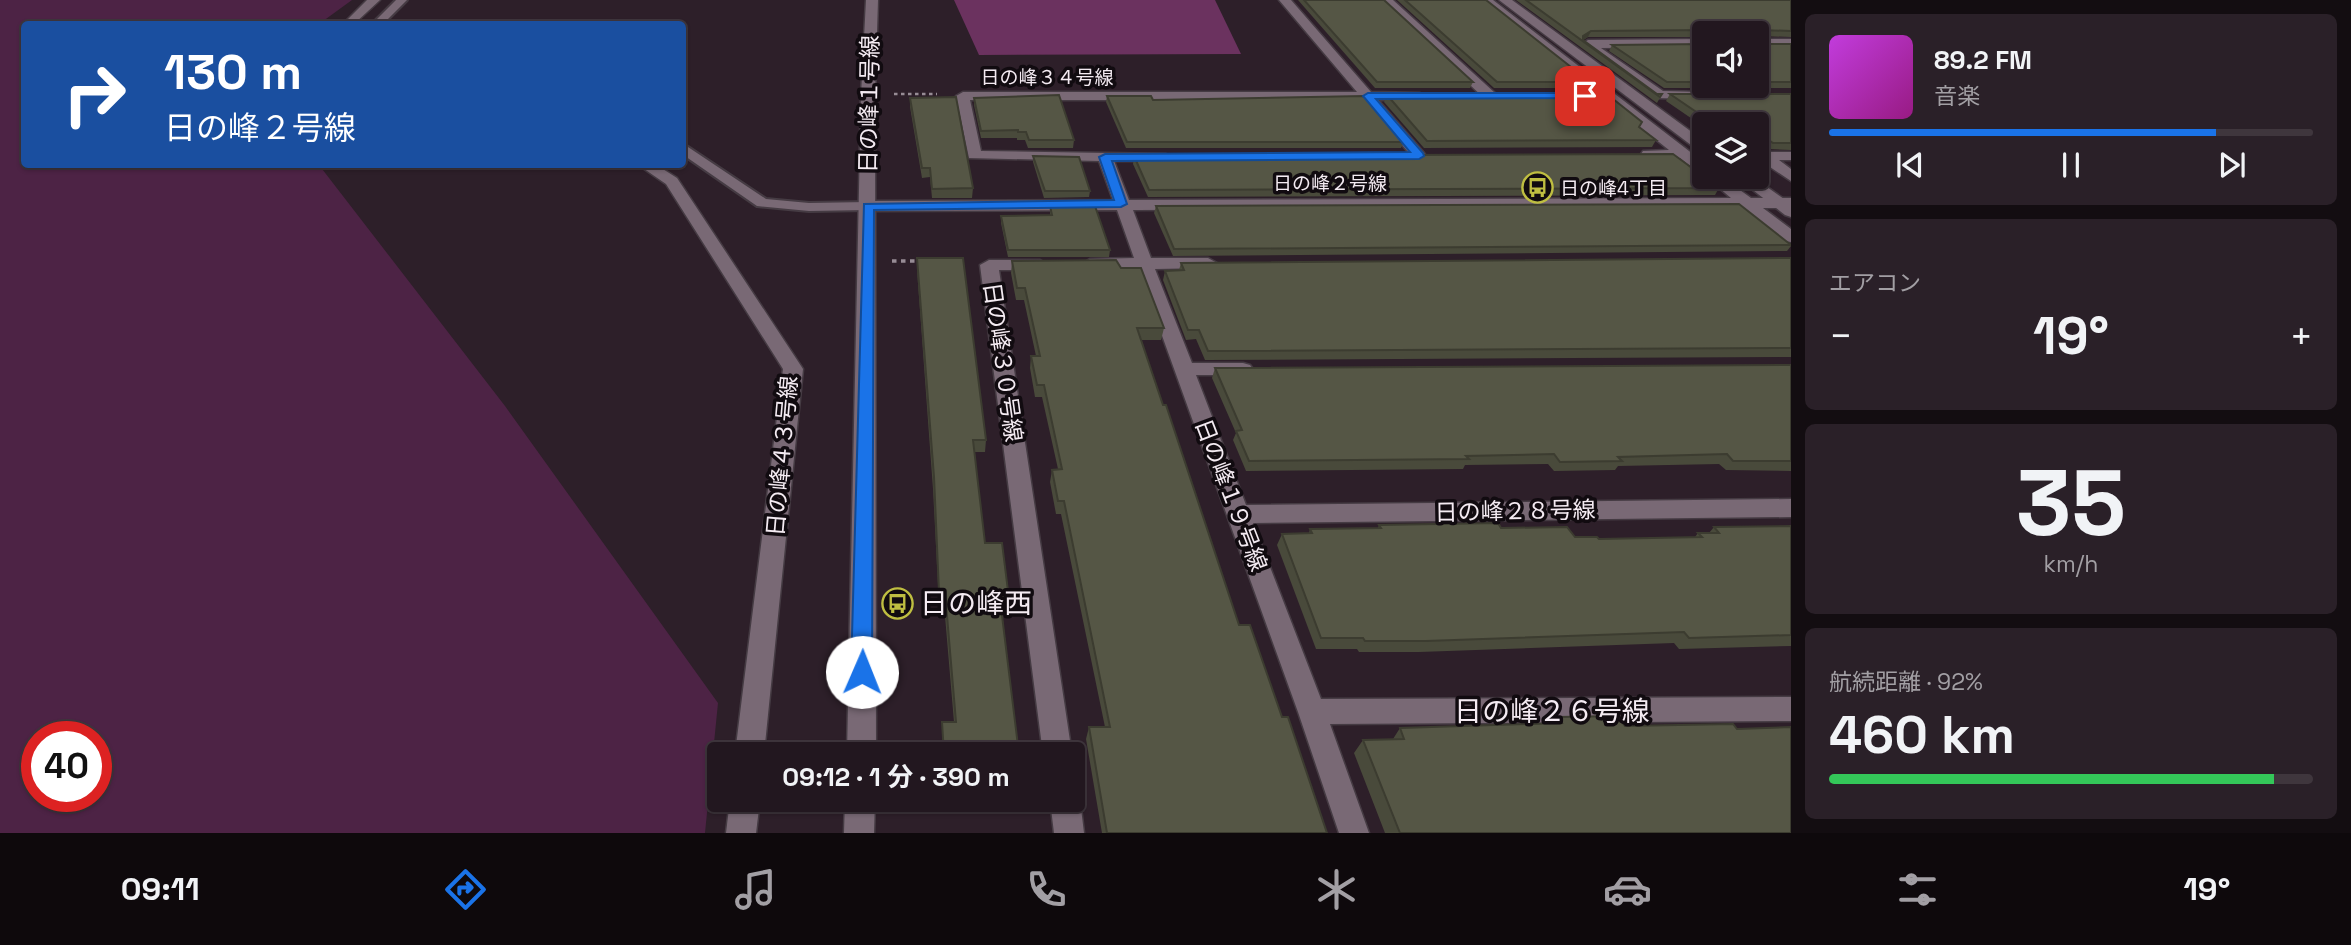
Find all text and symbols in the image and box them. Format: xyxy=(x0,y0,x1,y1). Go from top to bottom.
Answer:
map controls xyxy=(1692,21,1769,189)
button: sound xyxy=(1692,21,1769,98)
street label: 日の峰１号線 xyxy=(853,35,885,173)
text: 130 m xyxy=(164,41,302,103)
text: 89.2 FM xyxy=(1934,43,2032,77)
icon: right xyxy=(49,49,140,140)
street label: 日の峰３４号線 xyxy=(980,65,1114,90)
pin xyxy=(1555,66,1615,126)
icon: arrive xyxy=(1566,77,1604,115)
text: 音楽 xyxy=(1934,81,1980,111)
text: 日の峰２号線 xyxy=(164,108,356,148)
button: layers xyxy=(1692,112,1769,189)
icon: previous xyxy=(1891,146,1929,184)
icon: pause xyxy=(2052,146,2090,184)
icon: next xyxy=(2213,146,2251,184)
street label: 日の峰２号線 xyxy=(1273,171,1387,196)
bus stop icon: 日の峰4丁目 xyxy=(1520,171,1554,205)
place label: 日の峰4丁目 xyxy=(1560,176,1667,201)
text: エアコン xyxy=(1829,268,1921,298)
street label: 日の峰３０号線 xyxy=(977,280,1029,444)
text: 19° xyxy=(2033,303,2109,369)
text: − xyxy=(1829,312,1853,360)
text: + xyxy=(2289,312,2313,360)
street label: 日の峰４３号線 xyxy=(760,374,804,538)
street label: 日の峰１９号線 xyxy=(1188,414,1274,576)
text: 35 xyxy=(2016,445,2126,562)
street label: 日の峰２８号線 xyxy=(1434,495,1596,527)
text: km/h xyxy=(2044,549,2098,579)
place label: 日の峰西 xyxy=(920,585,1032,621)
bus stop icon: 日の峰西 xyxy=(880,586,914,620)
position arrow xyxy=(825,635,899,709)
text: 航続距離 · 92% xyxy=(1829,667,1983,697)
street label: 日の峰２６号線 xyxy=(1454,693,1650,729)
text: 460 km xyxy=(1829,702,2015,768)
speed limit sign: 40 xyxy=(21,721,112,812)
text: 09:12 · 1 分 · 390 m xyxy=(782,760,1010,794)
icon: directions xyxy=(441,865,490,914)
icon: music xyxy=(731,865,780,914)
icon: phone xyxy=(1022,865,1071,914)
icon: climate xyxy=(1312,865,1361,914)
icon: car xyxy=(1603,865,1652,914)
icon: filters xyxy=(1893,865,1942,914)
text: 09:11 xyxy=(121,869,200,909)
text: 19° xyxy=(2183,869,2230,909)

